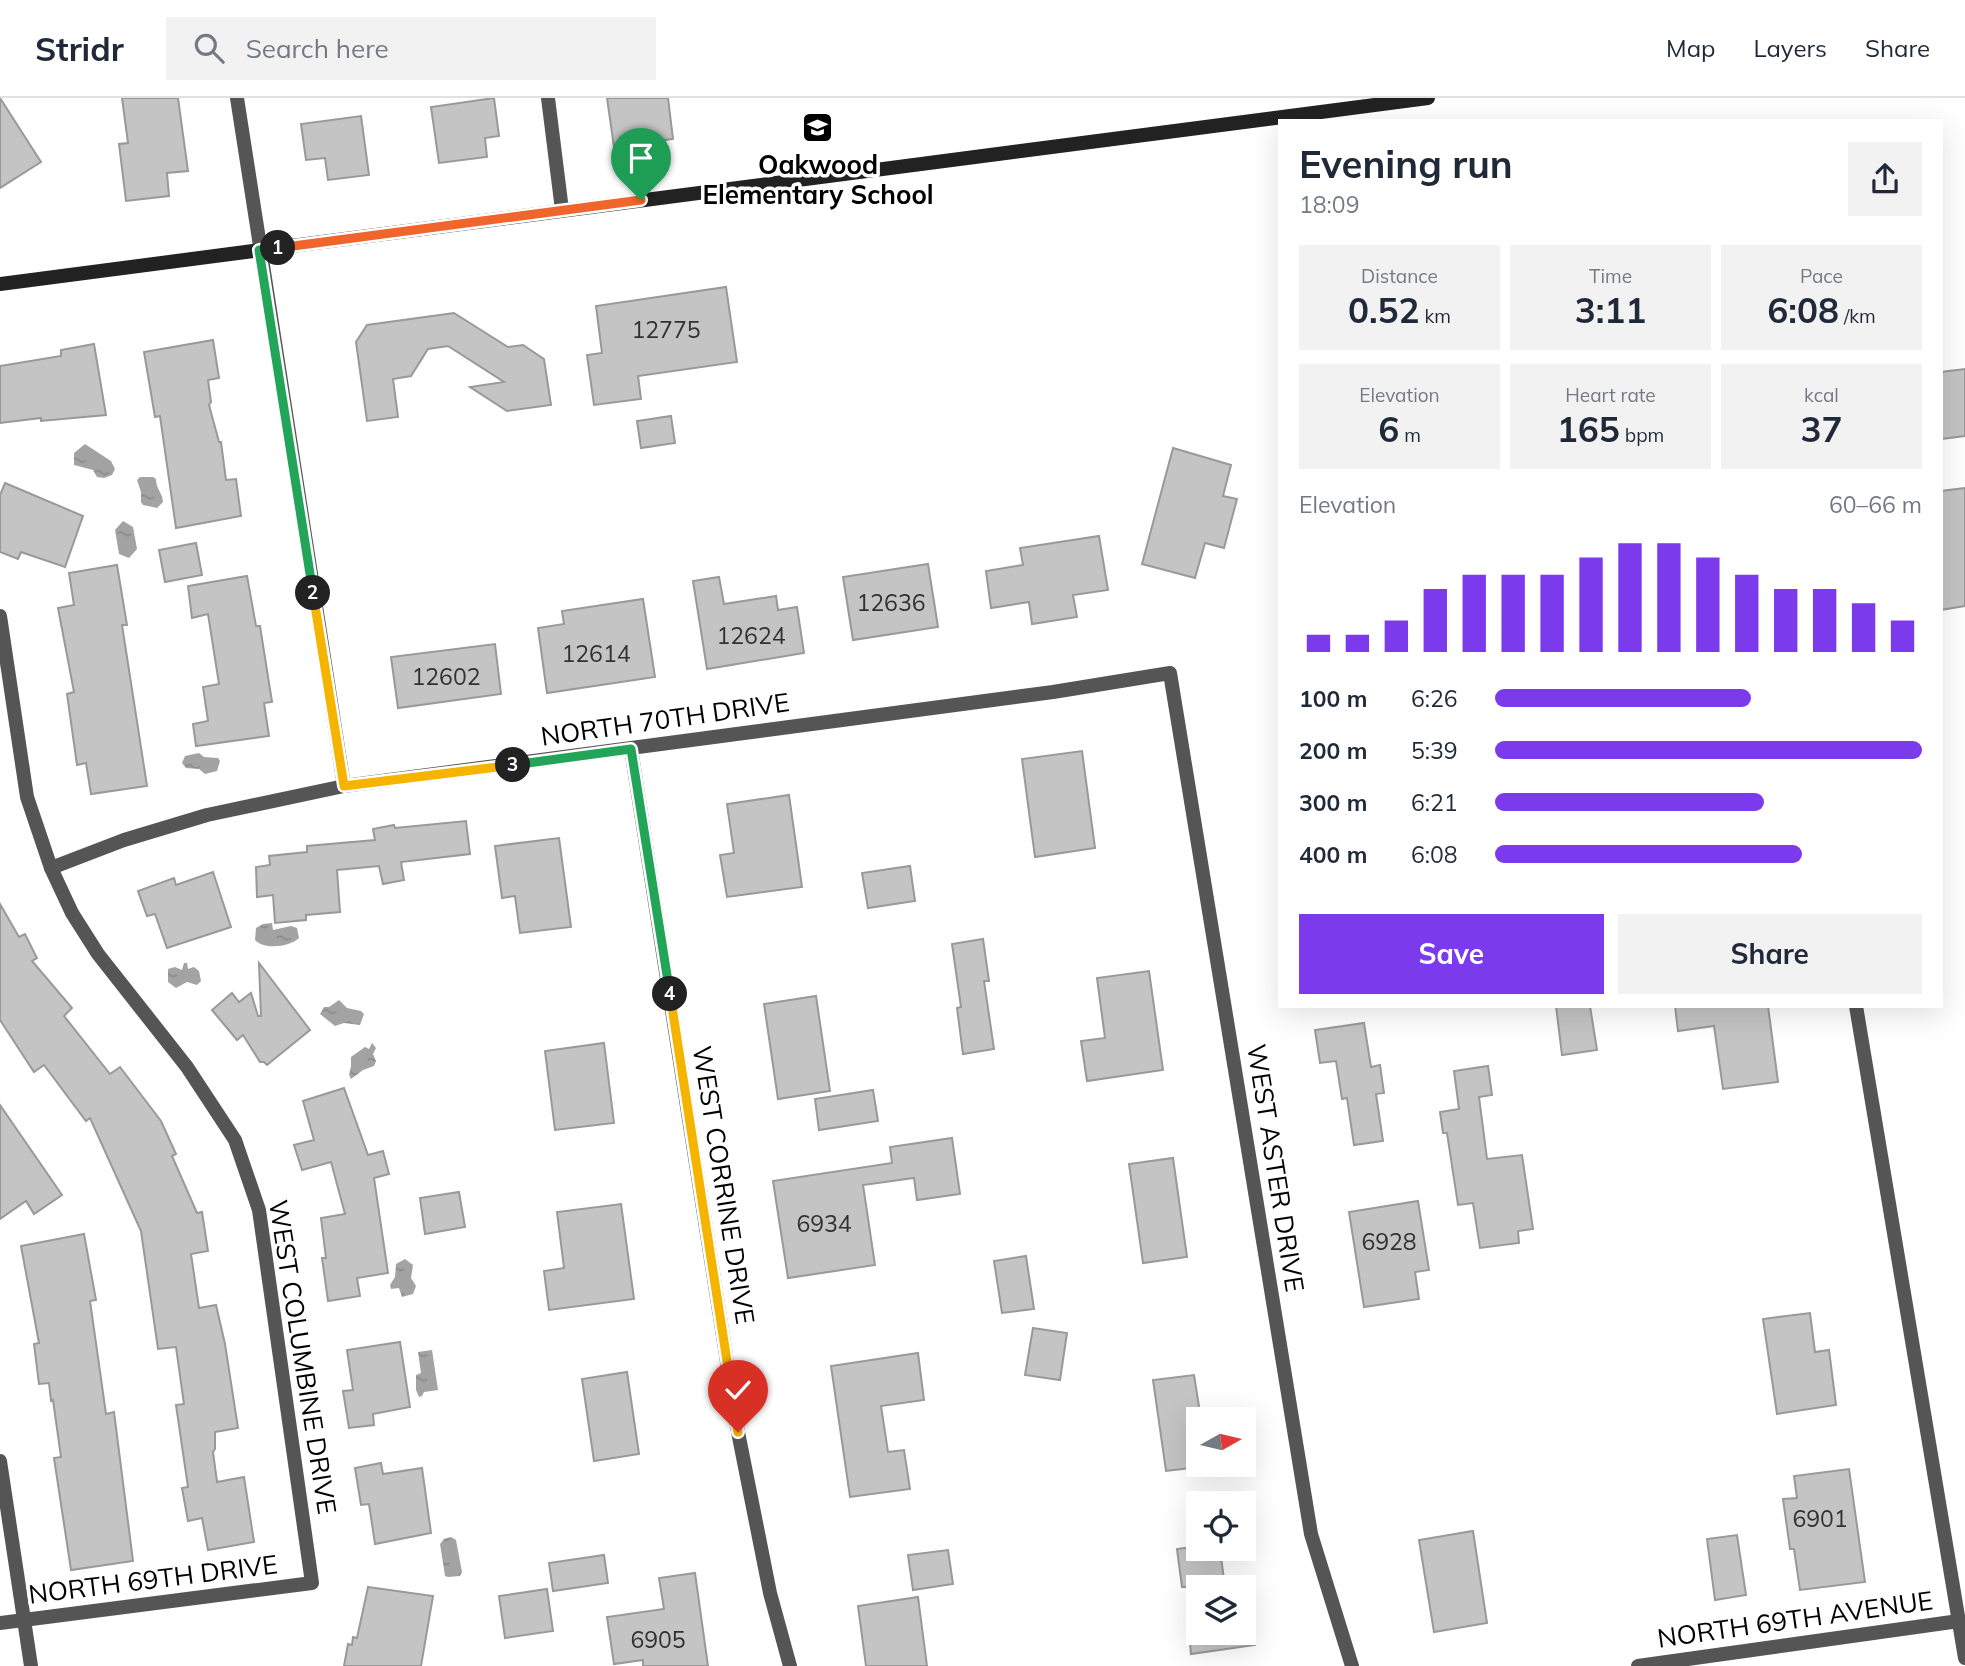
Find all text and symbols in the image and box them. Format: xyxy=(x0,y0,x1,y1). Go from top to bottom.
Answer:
search box xyxy=(166,17,656,80)
text: Stridr xyxy=(35,28,124,69)
icon: search xyxy=(190,29,228,67)
text: Search here xyxy=(246,32,389,65)
text: Map xyxy=(1666,33,1715,63)
text: Layers xyxy=(1753,33,1827,63)
text: Share xyxy=(1865,33,1930,63)
school or university icon: Oakwood Elementary School xyxy=(801,111,835,145)
pin xyxy=(611,128,671,200)
icon: arrive xyxy=(622,139,660,177)
text: Evening run xyxy=(1299,140,1513,188)
button: share xyxy=(1848,142,1922,216)
place label: Oakwood Elementary School xyxy=(702,148,934,211)
text: 18:09 xyxy=(1299,190,1359,219)
pin: 1 xyxy=(260,230,296,266)
text: 1 xyxy=(272,235,283,259)
text: Distance xyxy=(1361,264,1438,288)
text: Time xyxy=(1589,264,1632,288)
text: Pace xyxy=(1800,264,1843,288)
text: 0.52 xyxy=(1348,288,1420,332)
text: 3:11 xyxy=(1575,288,1646,332)
text: 6:08 xyxy=(1767,288,1839,332)
text: km xyxy=(1420,304,1451,328)
text: /km xyxy=(1839,304,1876,328)
house number: 12775 xyxy=(631,315,701,344)
text: Elevation xyxy=(1359,383,1440,407)
text: Heart rate xyxy=(1565,383,1656,407)
text: kcal xyxy=(1804,383,1839,407)
text: 6 xyxy=(1378,407,1399,451)
text: 165 xyxy=(1557,407,1620,451)
text: 37 xyxy=(1800,407,1843,451)
text: m xyxy=(1399,423,1421,447)
text: bpm xyxy=(1620,423,1664,447)
text: Elevation xyxy=(1299,490,1396,519)
text: 60–66 m xyxy=(1829,490,1922,519)
pin: 2 xyxy=(296,575,330,610)
text: 2 xyxy=(307,580,318,604)
house number: 12636 xyxy=(856,588,926,617)
house number: 12624 xyxy=(716,621,786,650)
house number: 12614 xyxy=(561,639,631,668)
house number: 12602 xyxy=(411,662,481,691)
text: 100 m xyxy=(1299,684,1367,713)
text: 6:26 xyxy=(1411,684,1458,713)
street label: NORTH 70TH DRIVE xyxy=(539,685,791,753)
text: 200 m xyxy=(1299,736,1367,765)
text: 5:39 xyxy=(1411,736,1458,765)
pin: 3 xyxy=(496,748,530,782)
text: 3 xyxy=(507,752,518,776)
text: 300 m xyxy=(1299,788,1367,817)
text: 6:21 xyxy=(1411,788,1458,817)
text: 400 m xyxy=(1299,840,1367,869)
text: 6:08 xyxy=(1411,840,1458,869)
button: Save xyxy=(1299,914,1604,994)
button: Share xyxy=(1618,914,1922,994)
pin: 4 xyxy=(652,976,688,1012)
text: 4 xyxy=(664,981,675,1005)
street label: WEST ASTER DRIVE xyxy=(1240,1042,1312,1294)
street label: WEST CORRINE DRIVE xyxy=(686,1043,762,1327)
street label: WEST COLUMBINE DRIVE xyxy=(262,1197,344,1517)
house number: 6934 xyxy=(796,1209,852,1238)
house number: 6928 xyxy=(1361,1227,1417,1256)
pin xyxy=(708,1360,768,1432)
icon: check xyxy=(719,1371,757,1409)
north arrow xyxy=(1186,1407,1256,1477)
map controls xyxy=(1186,1407,1256,1645)
button: locate xyxy=(1186,1491,1256,1561)
house number: 6901 xyxy=(1792,1504,1848,1533)
street label: NORTH 69TH DRIVE xyxy=(27,1547,279,1611)
button: layers xyxy=(1186,1575,1256,1645)
street label: NORTH 69TH AVENUE xyxy=(1655,1583,1935,1655)
house number: 6905 xyxy=(630,1625,686,1654)

